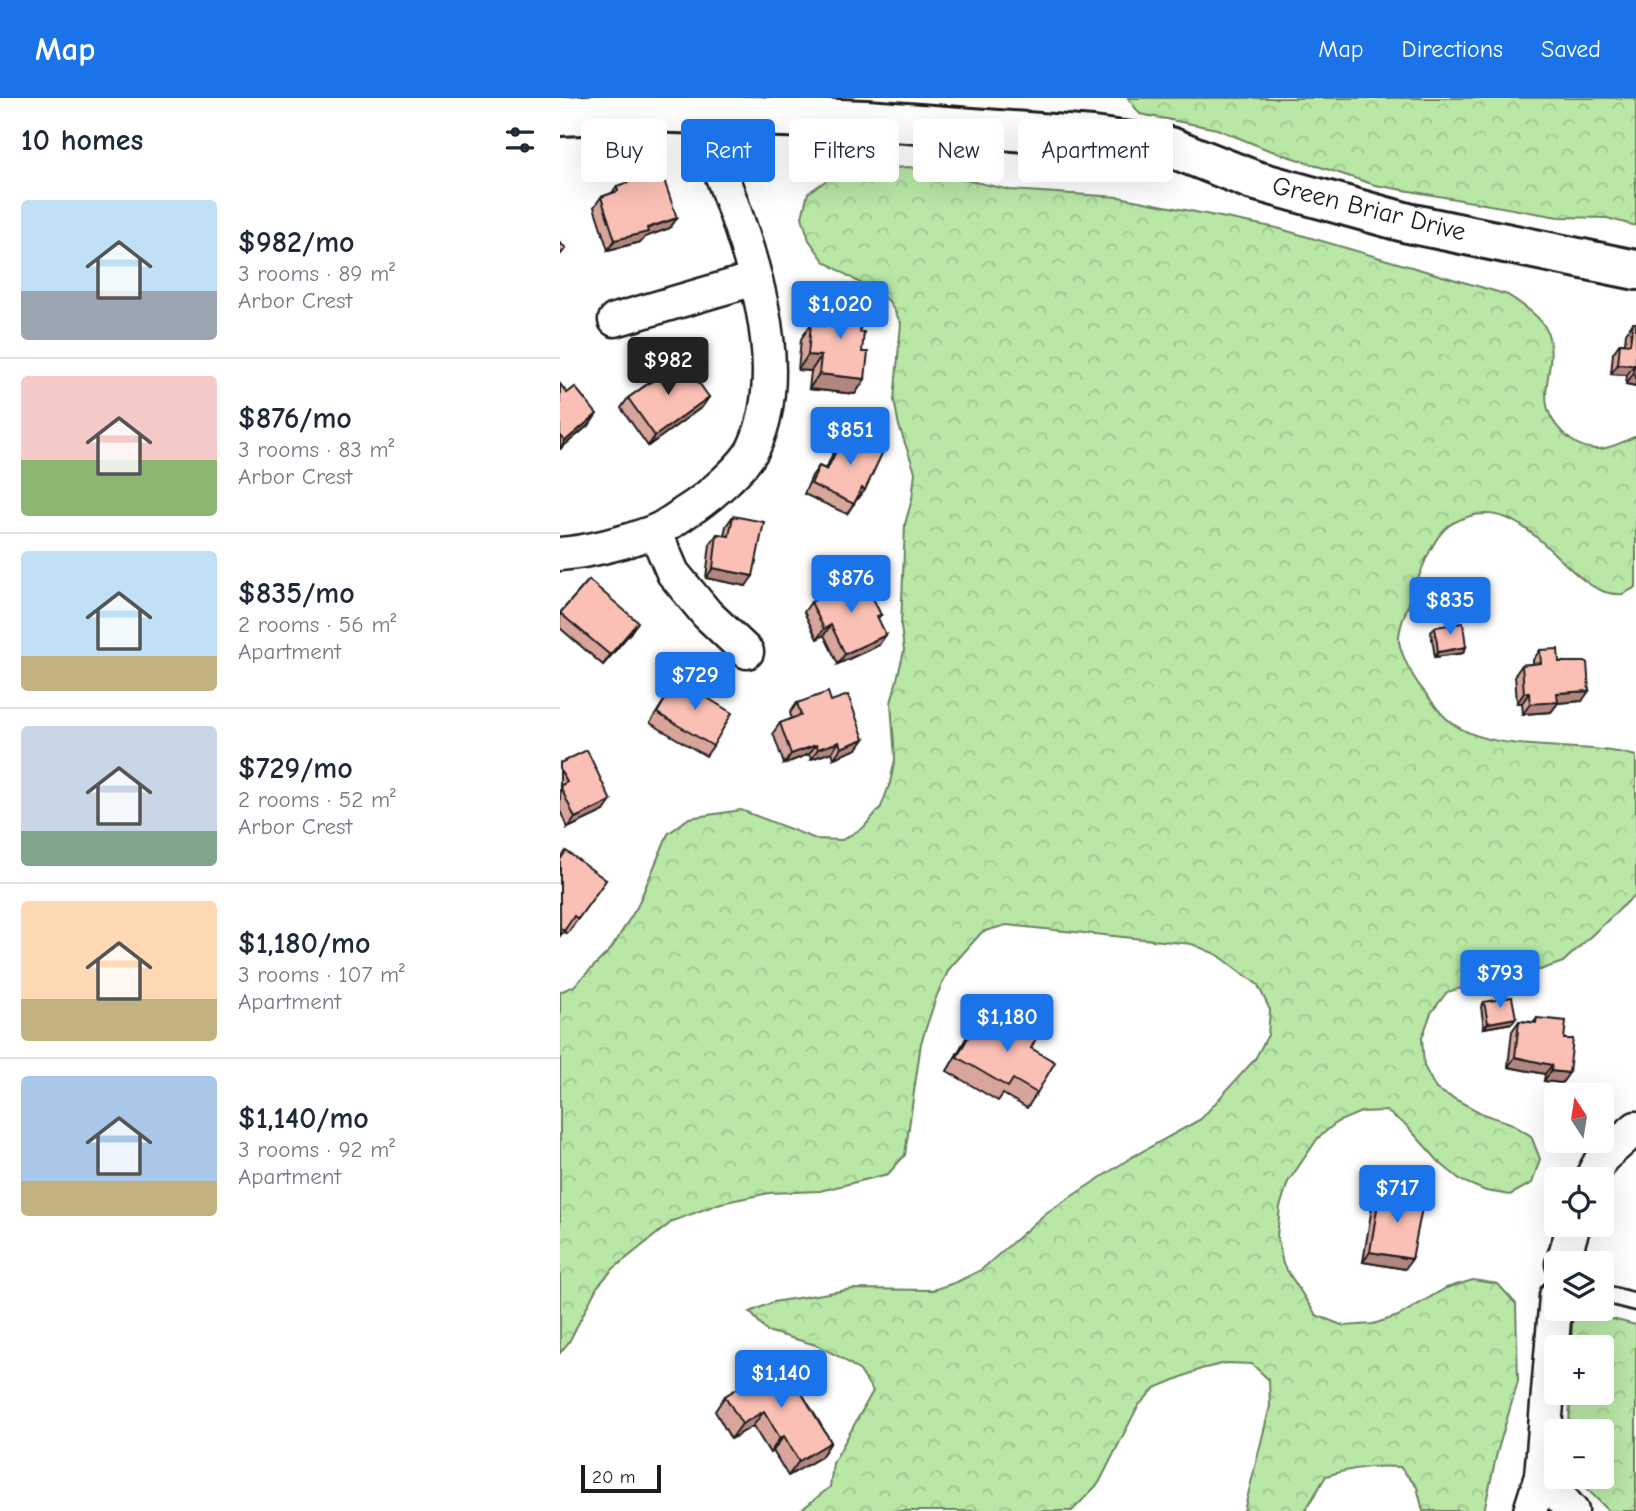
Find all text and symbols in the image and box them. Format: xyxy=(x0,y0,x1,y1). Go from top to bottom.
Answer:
text: Map xyxy=(35,30,96,68)
text: Map xyxy=(1318,35,1364,63)
text: Directions xyxy=(1402,35,1503,63)
text: Saved xyxy=(1541,35,1601,63)
chip: Buy xyxy=(581,119,667,182)
chip: Rent xyxy=(681,119,775,182)
chip: Filters xyxy=(789,119,899,182)
chip: New xyxy=(913,119,1004,182)
chip: Apartment xyxy=(1018,119,1173,182)
icon: filters xyxy=(501,121,539,159)
text: 10 homes xyxy=(21,123,143,158)
street label: Green Briar Drive xyxy=(1269,170,1469,248)
text: $982/mo xyxy=(238,225,355,260)
icon: home xyxy=(77,228,161,312)
text: 3 rooms · 89 m² xyxy=(238,260,395,287)
pin: $1,020 xyxy=(783,282,897,341)
text: Arbor Crest xyxy=(238,287,352,314)
text: $1,020 xyxy=(807,290,873,317)
pin: $982 xyxy=(627,338,709,397)
text: $982 xyxy=(643,346,693,373)
text: $876/mo xyxy=(238,401,352,436)
icon: home xyxy=(77,404,161,488)
pin: $851 xyxy=(809,408,891,467)
text: $851 xyxy=(827,416,873,443)
text: 3 rooms · 83 m² xyxy=(238,436,394,463)
text: Arbor Crest xyxy=(238,463,352,490)
pin: $876 xyxy=(810,556,892,615)
text: $876 xyxy=(827,564,875,591)
text: $835/mo xyxy=(238,576,355,611)
pin: $835 xyxy=(1409,578,1491,637)
icon: home xyxy=(77,579,161,663)
text: $835 xyxy=(1425,586,1475,613)
text: 2 rooms · 56 m² xyxy=(238,611,396,638)
text: Apartment xyxy=(238,638,341,665)
pin: $729 xyxy=(654,652,736,712)
text: $729 xyxy=(671,661,719,688)
text: $729/mo xyxy=(238,751,353,786)
icon: home xyxy=(77,754,161,838)
text: 2 rooms · 52 m² xyxy=(238,786,396,813)
text: Arbor Crest xyxy=(238,813,352,840)
text: $1,180/mo xyxy=(238,926,370,961)
icon: home xyxy=(77,929,161,1013)
pin: $793 xyxy=(1459,950,1541,1010)
text: $793 xyxy=(1476,959,1524,986)
text: 3 rooms · 107 m² xyxy=(238,961,405,988)
text: Apartment xyxy=(238,988,341,1015)
pin: $1,180 xyxy=(950,995,1064,1054)
text: $1,180 xyxy=(976,1003,1038,1030)
north arrow xyxy=(1544,1083,1614,1153)
map controls xyxy=(1544,1083,1614,1489)
text: $1,140/mo xyxy=(238,1101,369,1136)
icon: home xyxy=(77,1104,161,1188)
text: 3 rooms · 92 m² xyxy=(238,1136,395,1163)
text: Apartment xyxy=(238,1163,341,1190)
pin: $717 xyxy=(1356,1166,1438,1225)
button: locate xyxy=(1544,1167,1614,1237)
text: $717 xyxy=(1375,1174,1419,1201)
button: layers xyxy=(1544,1251,1614,1321)
button: + xyxy=(1544,1335,1614,1405)
pin: $1,140 xyxy=(724,1350,838,1410)
text: $1,140 xyxy=(751,1359,811,1386)
button: − xyxy=(1544,1419,1614,1489)
scale bar xyxy=(581,1462,662,1494)
text: 20 m xyxy=(592,1466,636,1488)

